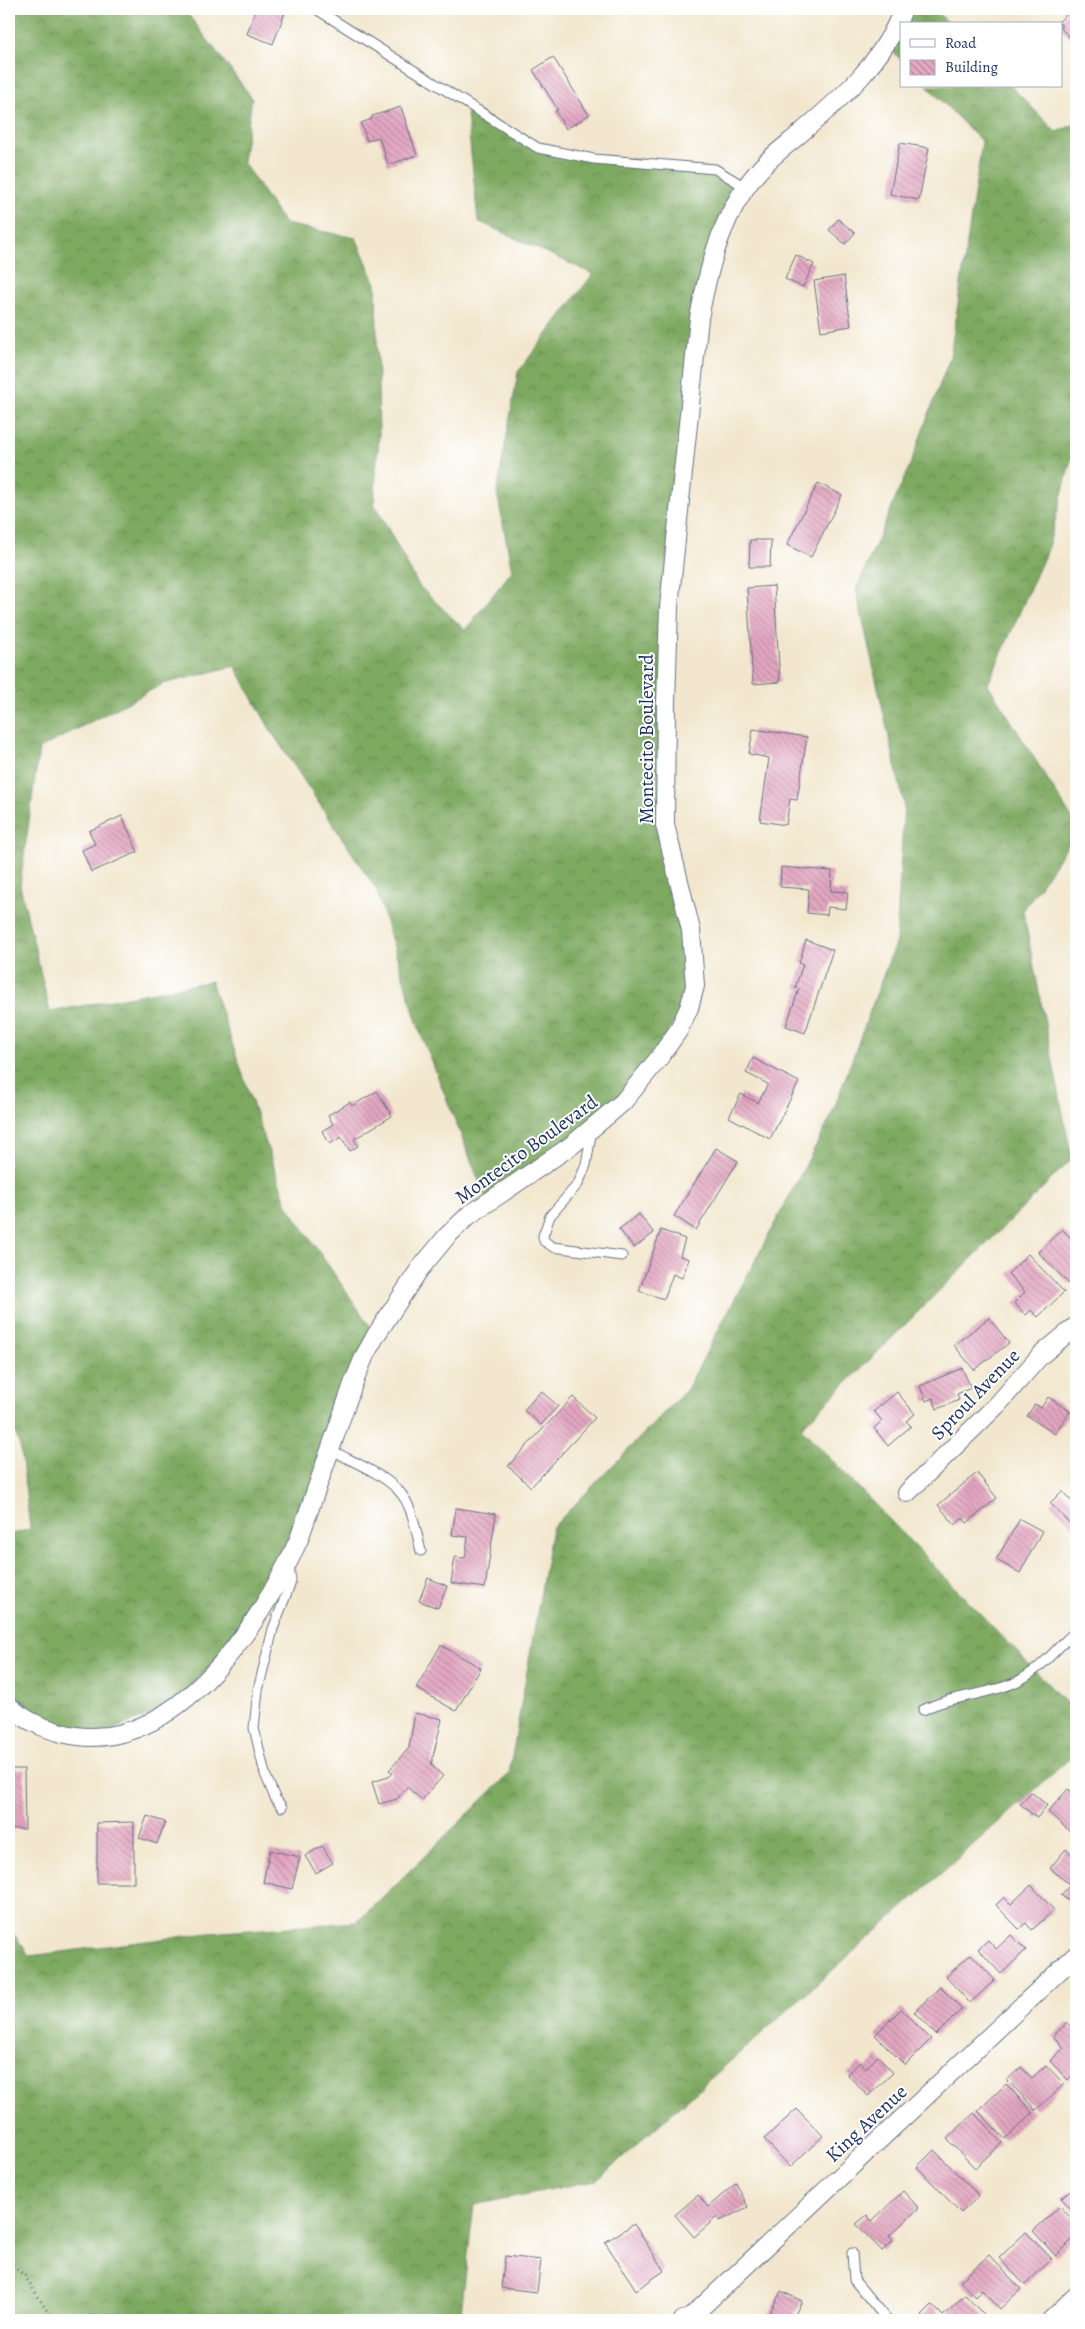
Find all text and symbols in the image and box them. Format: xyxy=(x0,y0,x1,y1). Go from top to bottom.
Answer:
legend xyxy=(900,22,1062,88)
text: Road xyxy=(945,33,977,53)
text: Building xyxy=(945,57,998,77)
street label: Montecito Boulevard xyxy=(633,654,660,824)
street label: Montecito Boulevard xyxy=(450,1088,603,1210)
street label: Sproul Avenue xyxy=(925,1343,1026,1446)
street label: King Avenue xyxy=(820,2078,913,2168)

